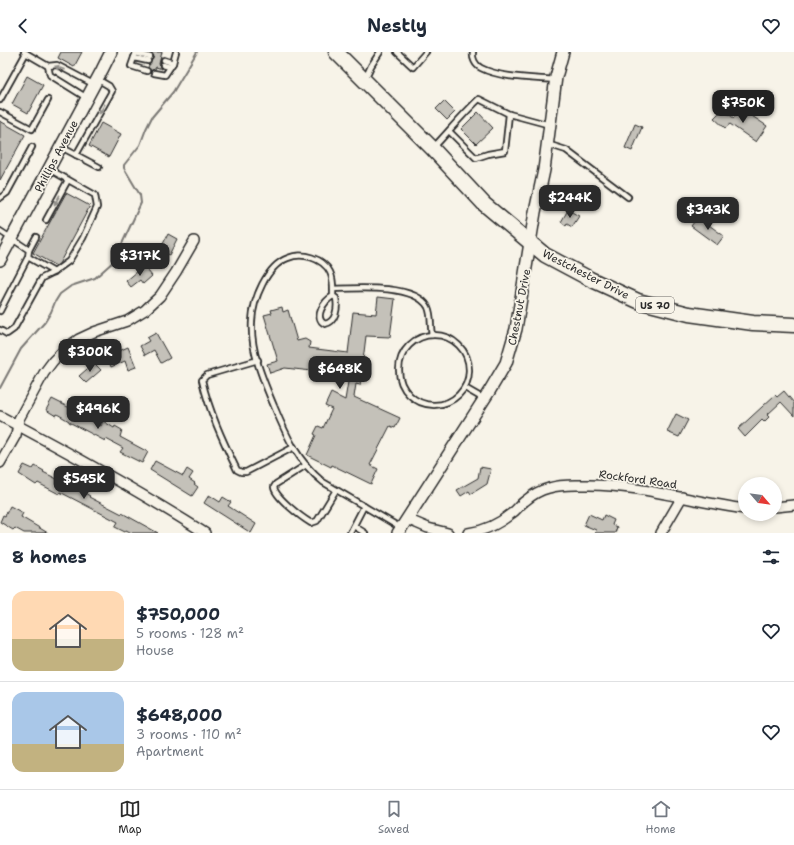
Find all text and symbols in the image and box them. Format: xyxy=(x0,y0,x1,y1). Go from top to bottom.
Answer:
text: Nestly xyxy=(367,14,427,38)
icon: back xyxy=(12,15,34,37)
icon: heart xyxy=(760,15,782,37)
one-way arrow xyxy=(53,64,65,70)
pin: $750K xyxy=(715,90,771,124)
text: $750K xyxy=(721,94,765,111)
one-way arrow xyxy=(99,103,105,114)
street label: Phillips Avenue xyxy=(31,118,82,195)
pin: $244K xyxy=(542,185,598,219)
text: $244K xyxy=(548,189,592,206)
one-way arrow xyxy=(53,194,60,206)
pin: $343K xyxy=(680,197,736,231)
text: $343K xyxy=(686,201,730,218)
pin: $317K xyxy=(112,243,168,277)
street label: Westchester Drive xyxy=(540,246,632,303)
text: $317K xyxy=(119,247,161,264)
street label: Chestnut Drive xyxy=(505,268,534,347)
road number: US 70 xyxy=(636,297,674,313)
pin: $300K xyxy=(62,339,118,373)
text: $300K xyxy=(68,343,112,360)
pin: $648K xyxy=(312,356,368,390)
text: $648K xyxy=(318,360,363,377)
pin: $496K xyxy=(70,396,126,430)
text: $496K xyxy=(76,400,120,417)
pin: $545K xyxy=(56,466,112,500)
street label: Rockford Road xyxy=(598,467,678,492)
text: $545K xyxy=(63,470,105,487)
north arrow xyxy=(738,477,782,521)
map controls xyxy=(738,477,782,521)
text: 8 homes xyxy=(12,546,87,568)
icon: filters xyxy=(760,546,782,568)
text: $750,000 xyxy=(136,603,220,625)
icon: home xyxy=(44,607,92,655)
icon: heart xyxy=(760,620,782,642)
text: 5 rooms · 128 m² xyxy=(136,625,244,642)
text: House xyxy=(136,642,174,659)
text: $648,000 xyxy=(136,704,223,726)
icon: home xyxy=(44,708,92,756)
icon: heart xyxy=(760,721,782,743)
text: 3 rooms · 110 m² xyxy=(136,726,242,743)
text: Apartment xyxy=(136,743,204,760)
tab: Map xyxy=(118,798,142,837)
tab: Saved xyxy=(378,798,409,837)
tab: Home xyxy=(646,798,676,837)

